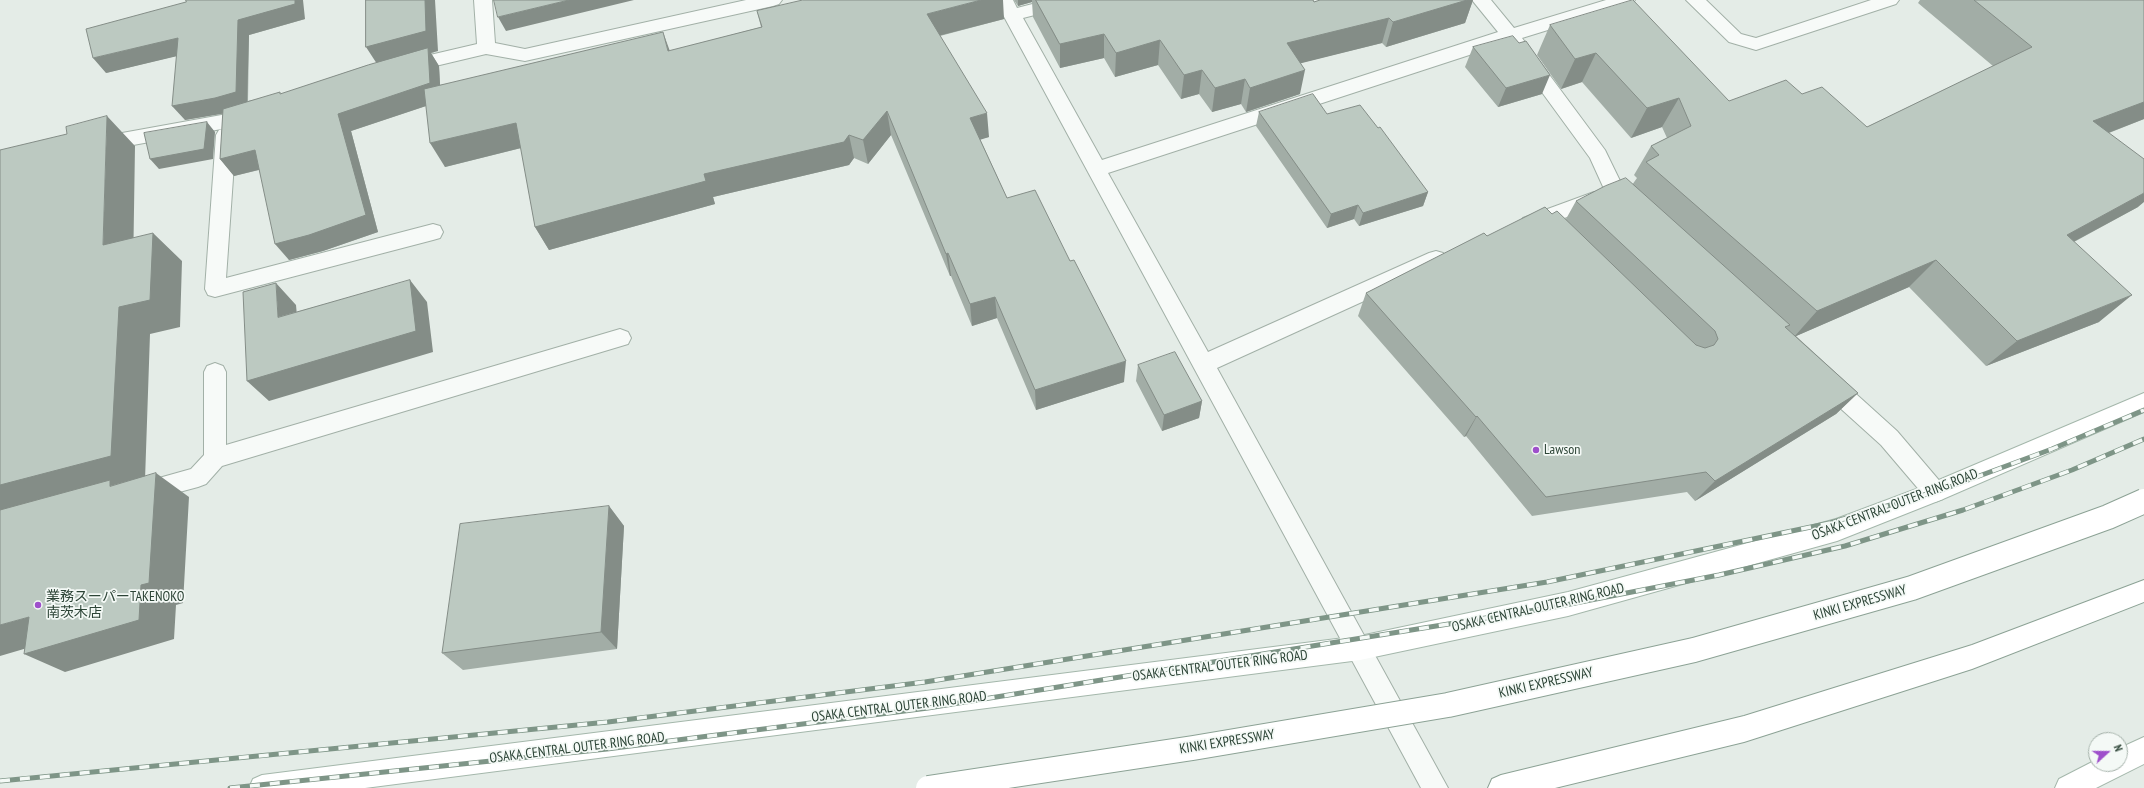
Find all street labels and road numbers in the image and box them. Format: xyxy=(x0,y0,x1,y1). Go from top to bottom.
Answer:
street label: OSAKA CENTRAL OUTER RING ROAD xyxy=(1810,466,1980,544)
street label: OSAKA CENTRAL OUTER RING ROAD xyxy=(1450,580,1626,636)
street label: KINKI EXPRESSWAY xyxy=(1811,582,1909,624)
street label: OSAKA CENTRAL OUTER RING ROAD xyxy=(1131,647,1309,685)
street label: KINKI EXPRESSWAY xyxy=(1497,664,1595,702)
street label: OSAKA CENTRAL OUTER RING ROAD xyxy=(810,688,988,726)
street label: KINKI EXPRESSWAY xyxy=(1178,726,1276,758)
street label: OSAKA CENTRAL OUTER RING ROAD xyxy=(488,729,666,767)

